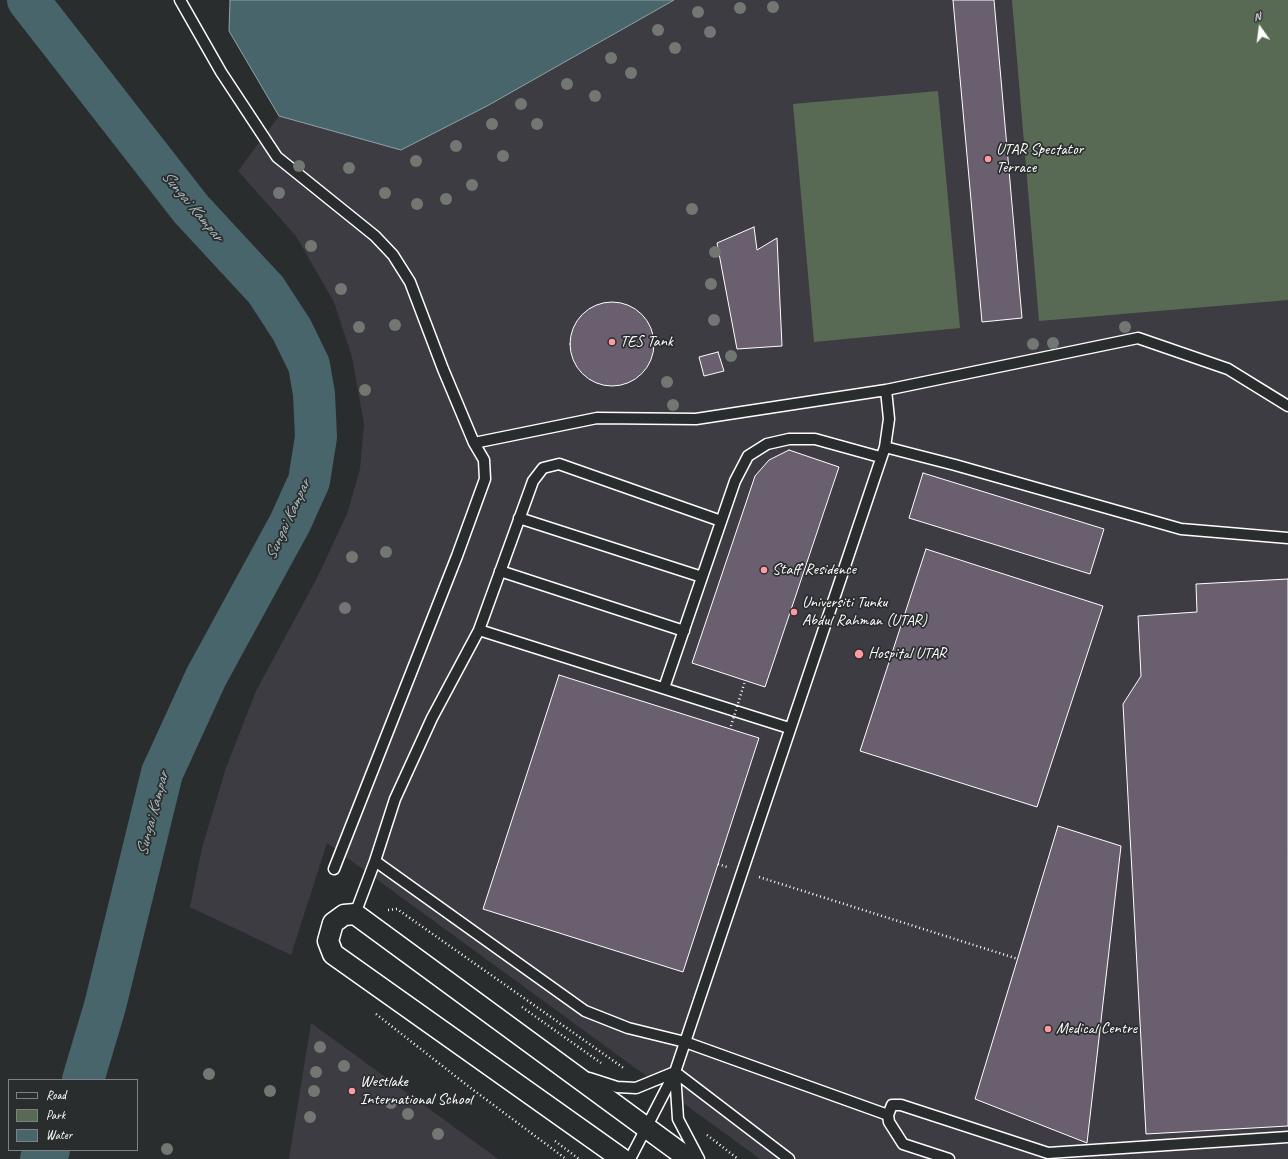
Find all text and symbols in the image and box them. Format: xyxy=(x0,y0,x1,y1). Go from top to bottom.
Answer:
north arrow xyxy=(1240,8,1280,48)
text: N xyxy=(1252,9,1262,24)
place label: UTAR Spectator Terrace xyxy=(996,140,1083,178)
marker: UTAR Spectator Terrace xyxy=(983,154,993,164)
water label: Sungai Kampar xyxy=(157,166,227,246)
place label: TES Tank xyxy=(620,332,673,352)
marker: TES Tank xyxy=(607,337,617,347)
water label: Sungai Kampar xyxy=(261,477,315,563)
place label: Staff Residence xyxy=(772,560,856,580)
marker: Staff Residence xyxy=(759,565,769,575)
place label: Universiti Tunku Abdul Rahman (UTAR) xyxy=(802,593,927,631)
marker: Universiti Tunku Abdul Rahman (UTAR) xyxy=(789,607,799,617)
place label: Hospital UTAR xyxy=(868,644,946,664)
marker: Hospital UTAR xyxy=(853,648,865,660)
water label: Sungai Kampar xyxy=(132,770,174,858)
place label: Medical Centre xyxy=(1056,1019,1137,1039)
marker: Medical Centre xyxy=(1043,1024,1053,1034)
place label: Westlake International School xyxy=(360,1072,472,1110)
legend xyxy=(8,1079,138,1151)
marker: Westlake International School xyxy=(347,1086,357,1096)
text: Road xyxy=(46,1087,66,1103)
text: Park xyxy=(46,1107,65,1123)
text: Water xyxy=(46,1127,72,1143)

